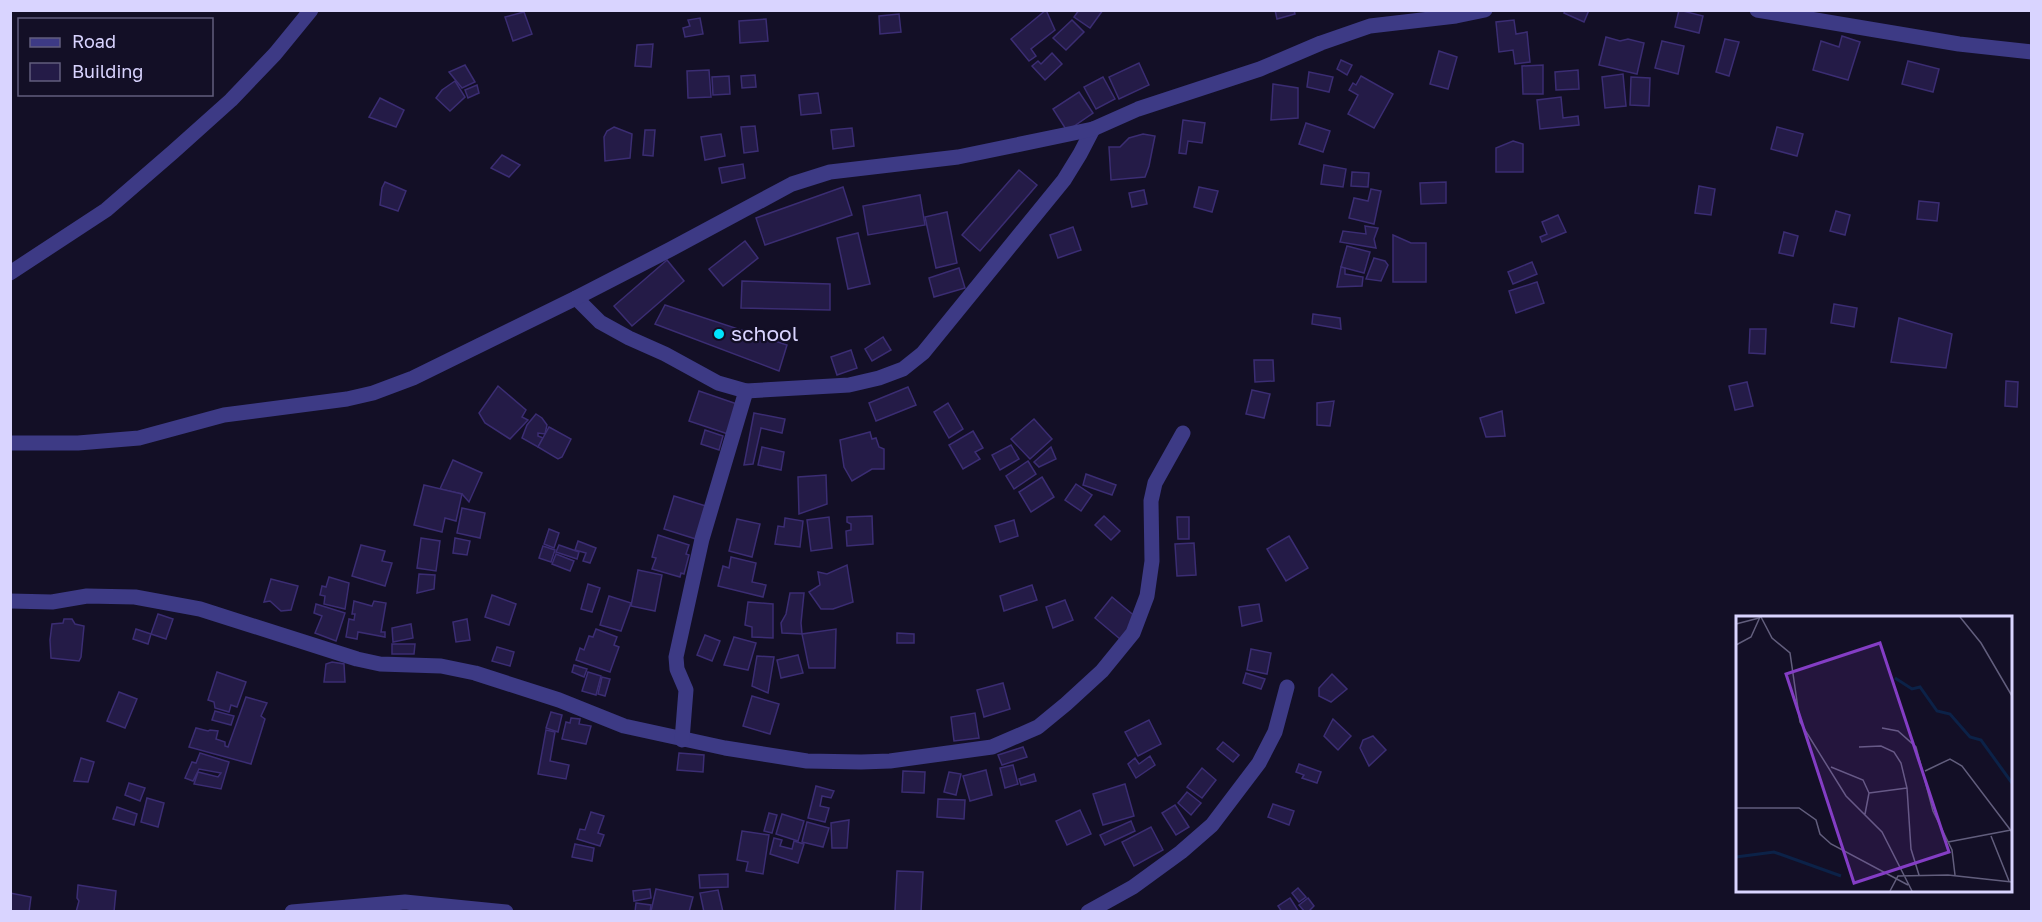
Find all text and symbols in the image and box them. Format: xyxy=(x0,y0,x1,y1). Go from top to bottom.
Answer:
legend xyxy=(18,18,213,96)
text: Road xyxy=(72,30,116,52)
text: Building xyxy=(72,60,143,82)
place label: school xyxy=(731,320,798,346)
marker: school xyxy=(712,327,726,341)
inset map xyxy=(1736,616,2012,892)

